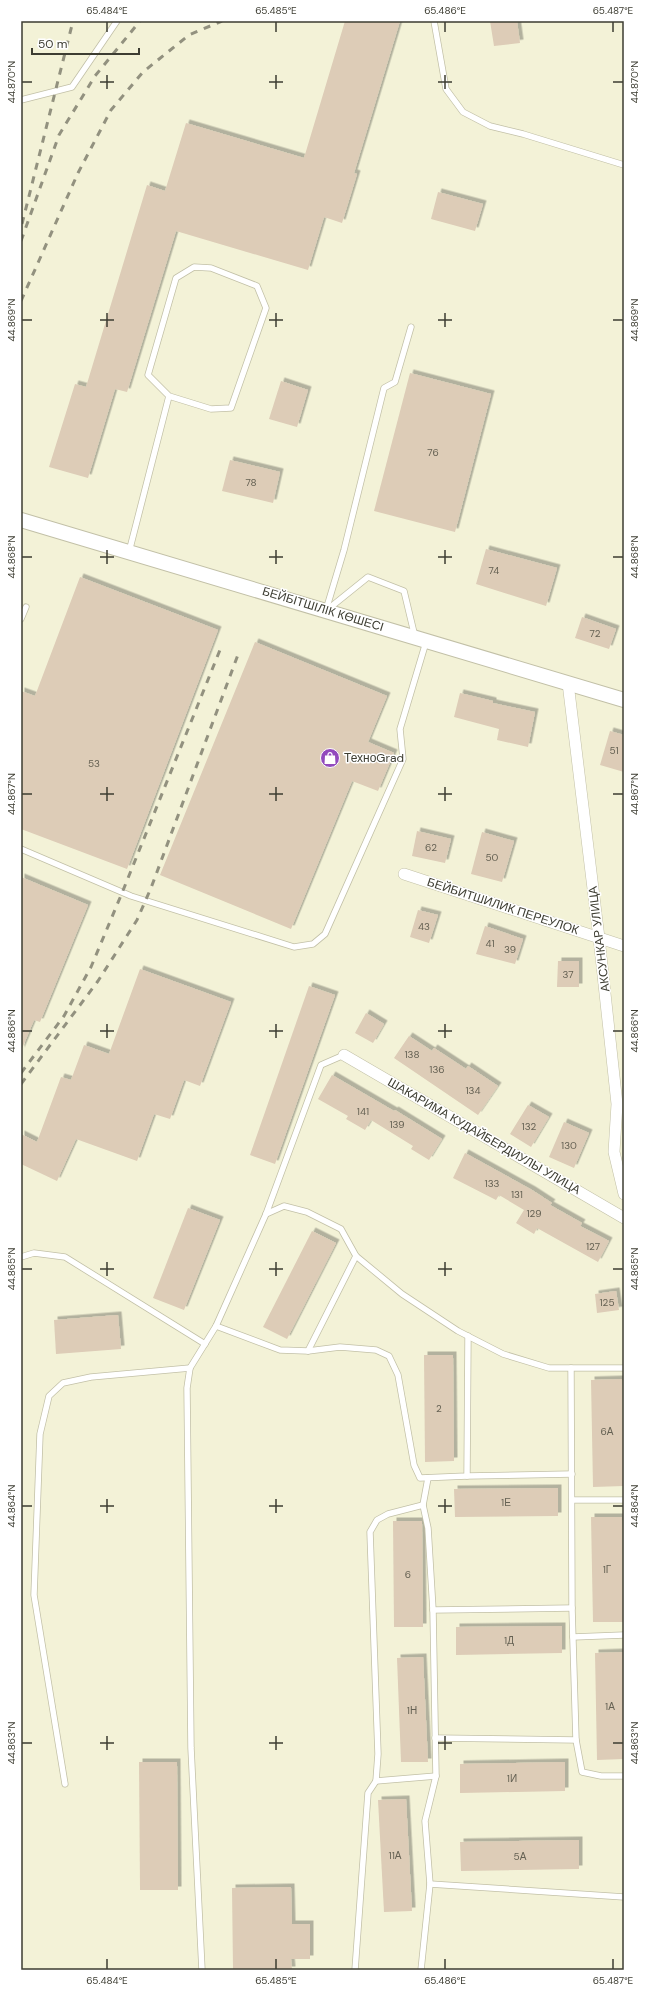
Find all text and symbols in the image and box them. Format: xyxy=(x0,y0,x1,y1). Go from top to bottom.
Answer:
text: 65.484°E xyxy=(86,4,128,17)
text: 65.485°E xyxy=(255,4,297,17)
text: 65.486°E xyxy=(424,4,466,17)
text: 65.487°E xyxy=(593,4,634,17)
scale bar xyxy=(32,30,139,56)
text: 50 m xyxy=(38,36,67,52)
text: 44.870°N xyxy=(5,61,18,103)
text: 44.870°N xyxy=(628,61,641,103)
text: 44.869°N xyxy=(5,298,18,341)
text: 44.869°N xyxy=(628,298,641,341)
house number: 76 xyxy=(427,446,439,459)
house number: 78 xyxy=(245,476,257,489)
text: 44.868°N xyxy=(5,535,18,578)
text: 44.868°N xyxy=(628,535,641,578)
house number: 74 xyxy=(489,564,499,577)
street label: БЕЙБІТШІЛІК КӨШЕСІ xyxy=(260,583,386,635)
house number: 72 xyxy=(590,627,601,640)
house number: 51 xyxy=(609,744,619,757)
shop icon: ТехноGrad xyxy=(319,747,341,769)
place label: ТехноGrad xyxy=(344,750,404,766)
house number: 53 xyxy=(88,757,100,770)
text: 44.867°N xyxy=(5,773,18,815)
text: 44.867°N xyxy=(628,773,641,815)
house number: 62 xyxy=(425,841,437,854)
house number: 50 xyxy=(486,851,499,864)
street label: БЕЙБИТШИЛИК ПЕРЕУЛОК xyxy=(425,874,581,938)
street label: АКСУНКАР УЛИЦА xyxy=(585,885,613,993)
house number: 43 xyxy=(418,920,430,933)
house number: 41 xyxy=(485,937,495,950)
house number: 39 xyxy=(504,943,516,956)
house number: 37 xyxy=(562,968,574,981)
text: 44.866°N xyxy=(5,1009,18,1053)
text: 44.866°N xyxy=(628,1009,641,1053)
house number: 138 xyxy=(404,1048,420,1061)
house number: 136 xyxy=(429,1063,445,1076)
street label: ШАКАРИМА КУДАЙБЕРДИУЛЫ УЛИЦА xyxy=(385,1074,583,1198)
house number: 134 xyxy=(465,1084,481,1097)
house number: 141 xyxy=(357,1105,369,1118)
house number: 139 xyxy=(389,1118,405,1131)
house number: 132 xyxy=(522,1120,537,1133)
house number: 130 xyxy=(561,1139,577,1152)
house number: 133 xyxy=(485,1177,500,1190)
house number: 131 xyxy=(511,1188,523,1201)
house number: 129 xyxy=(526,1207,542,1220)
house number: 127 xyxy=(586,1240,600,1253)
text: 44.865°N xyxy=(5,1248,18,1290)
text: 44.865°N xyxy=(628,1248,641,1290)
house number: 125 xyxy=(600,1296,614,1309)
house number: 2 xyxy=(436,1402,442,1415)
house number: 6А xyxy=(601,1425,614,1438)
text: 44.864°N xyxy=(5,1484,18,1527)
text: 44.864°N xyxy=(628,1484,641,1527)
house number: 1Е xyxy=(501,1496,511,1509)
house number: 1Г xyxy=(603,1563,612,1576)
house number: 6 xyxy=(405,1568,411,1581)
house number: 1Д xyxy=(504,1634,514,1647)
house number: 1А xyxy=(605,1700,615,1713)
house number: 1Н xyxy=(407,1704,417,1717)
text: 44.863°N xyxy=(5,1722,18,1764)
text: 44.863°N xyxy=(628,1722,641,1764)
house number: 1И xyxy=(507,1772,517,1785)
house number: 11А xyxy=(389,1849,402,1862)
house number: 5А xyxy=(514,1850,527,1863)
text: 65.484°E xyxy=(86,1974,128,1987)
text: 65.485°E xyxy=(255,1974,297,1987)
text: 65.486°E xyxy=(424,1974,466,1987)
text: 65.487°E xyxy=(593,1974,634,1987)

